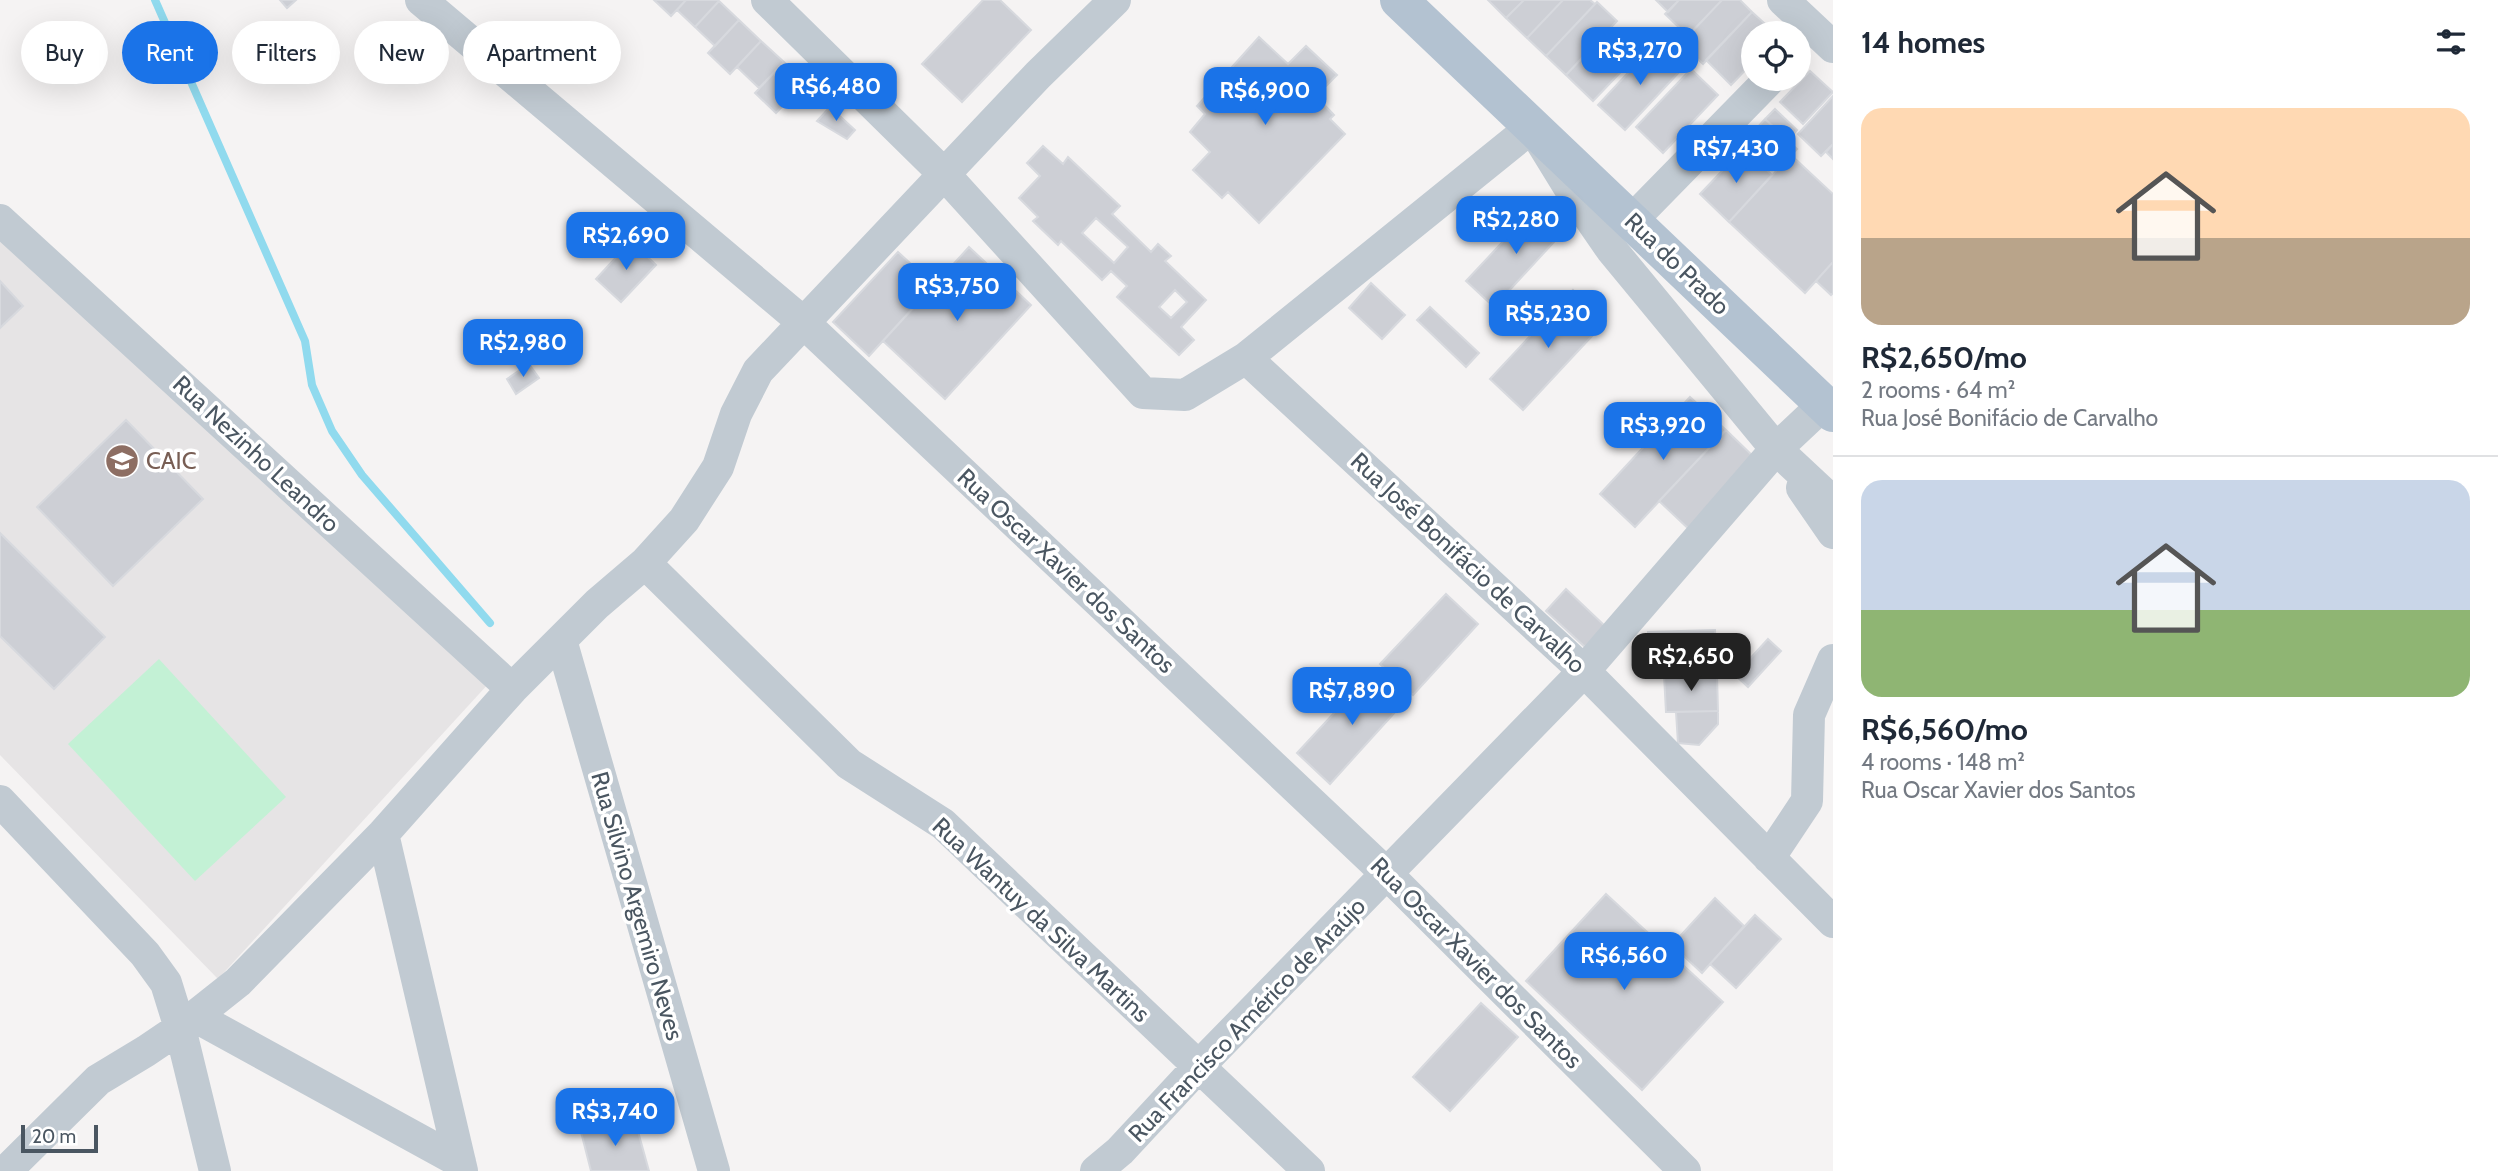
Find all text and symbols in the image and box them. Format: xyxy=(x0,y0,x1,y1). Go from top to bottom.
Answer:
chip: Buy xyxy=(21,21,108,84)
chip: Rent xyxy=(122,21,218,84)
chip: Filters xyxy=(232,21,340,84)
chip: New xyxy=(354,21,449,84)
chip: Apartment xyxy=(463,21,621,84)
map controls xyxy=(1741,21,1811,91)
button: locate xyxy=(1741,21,1811,91)
icon: filters xyxy=(2432,23,2470,61)
text: 14 homes xyxy=(1861,24,1985,61)
pin: R$3,270 xyxy=(1575,28,1705,87)
text: R$3,270 xyxy=(1597,36,1683,64)
pin: R$6,480 xyxy=(771,64,901,123)
pin: R$6,900 xyxy=(1200,68,1330,127)
text: R$6,480 xyxy=(791,72,881,100)
text: R$6,900 xyxy=(1219,76,1311,104)
pin: R$7,430 xyxy=(1671,125,1801,185)
text: R$7,430 xyxy=(1693,134,1779,162)
icon: home xyxy=(2103,153,2229,279)
pin: R$2,280 xyxy=(1451,196,1581,256)
text: R$2,280 xyxy=(1472,205,1560,233)
street label: Rua do Prado xyxy=(1619,206,1736,321)
pin: R$2,690 xyxy=(561,212,691,272)
text: R$2,690 xyxy=(582,221,670,249)
pin: R$3,750 xyxy=(892,264,1022,323)
text: R$3,750 xyxy=(914,272,1000,300)
pin: R$5,230 xyxy=(1483,290,1613,350)
text: R$5,230 xyxy=(1505,299,1591,327)
pin: R$2,980 xyxy=(458,320,588,379)
text: R$2,980 xyxy=(479,328,567,356)
text: R$2,650/mo xyxy=(1861,339,2027,376)
street label: Rua Nezinho Leandro xyxy=(167,369,345,538)
text: 2 rooms · 64 m² xyxy=(1861,376,2015,404)
pin: R$3,920 xyxy=(1598,402,1728,462)
text: Rua José Bonifácio de Carvalho xyxy=(1861,404,2158,432)
text: R$3,920 xyxy=(1620,411,1706,439)
school or university icon: CAIC xyxy=(103,442,141,480)
place label: CAIC xyxy=(146,446,196,475)
street label: Rua José Bonifácio de Carvalho xyxy=(1345,446,1592,679)
street label: Rua Oscar Xavier dos Santos xyxy=(952,462,1181,679)
icon: home xyxy=(2103,525,2229,651)
pin: R$2,650 xyxy=(1626,634,1756,693)
text: R$2,650 xyxy=(1648,642,1734,670)
pin: R$7,890 xyxy=(1287,668,1417,727)
text: R$7,890 xyxy=(1308,676,1396,704)
text: R$6,560/mo xyxy=(1861,711,2028,748)
text: 4 rooms · 148 m² xyxy=(1861,748,2025,776)
street label: Rua Silvino Argemiro Neves xyxy=(585,768,690,1044)
text: Rua Oscar Xavier dos Santos xyxy=(1861,776,2136,804)
street label: Rua Wantuy da Silva Martins xyxy=(927,811,1156,1028)
street label: Rua Oscar Xavier dos Santos xyxy=(1365,851,1588,1074)
street label: Rua Francisco Américo de Araújo xyxy=(1122,891,1371,1148)
pin: R$6,560 xyxy=(1559,932,1689,992)
text: R$6,560 xyxy=(1580,941,1668,969)
pin: R$3,740 xyxy=(550,1088,680,1148)
text: R$3,740 xyxy=(572,1097,658,1125)
scale bar xyxy=(21,1122,98,1154)
text: 20 m xyxy=(32,1125,76,1148)

